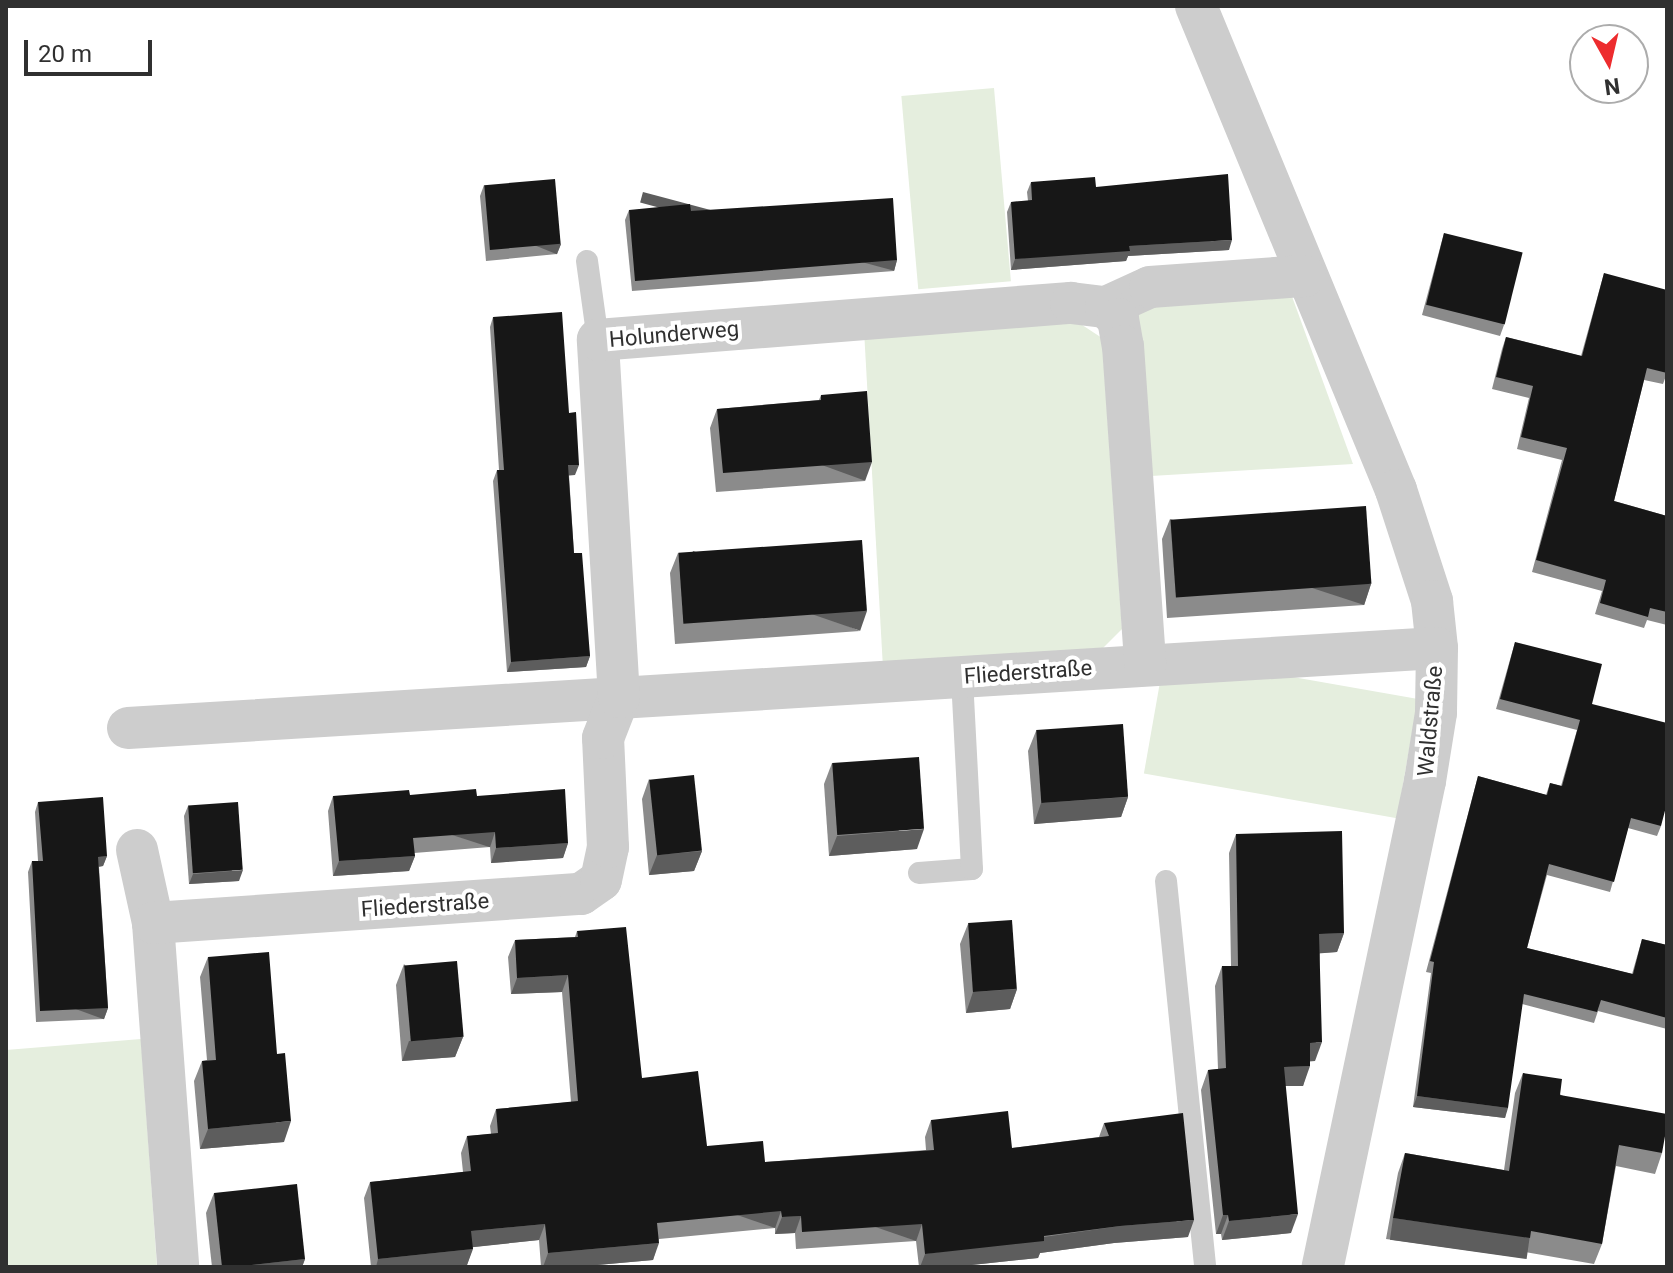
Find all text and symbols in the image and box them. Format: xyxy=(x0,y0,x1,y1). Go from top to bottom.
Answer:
scale bar xyxy=(28,24,156,74)
north arrow xyxy=(1569,24,1649,104)
text: 20 m xyxy=(38,40,92,68)
text: N xyxy=(1603,73,1622,100)
street label: Holunderweg xyxy=(608,315,740,353)
street label: Fliederstraße xyxy=(963,654,1093,690)
street label: Waldstraße xyxy=(1412,664,1448,778)
street label: Fliederstraße xyxy=(360,887,490,923)

